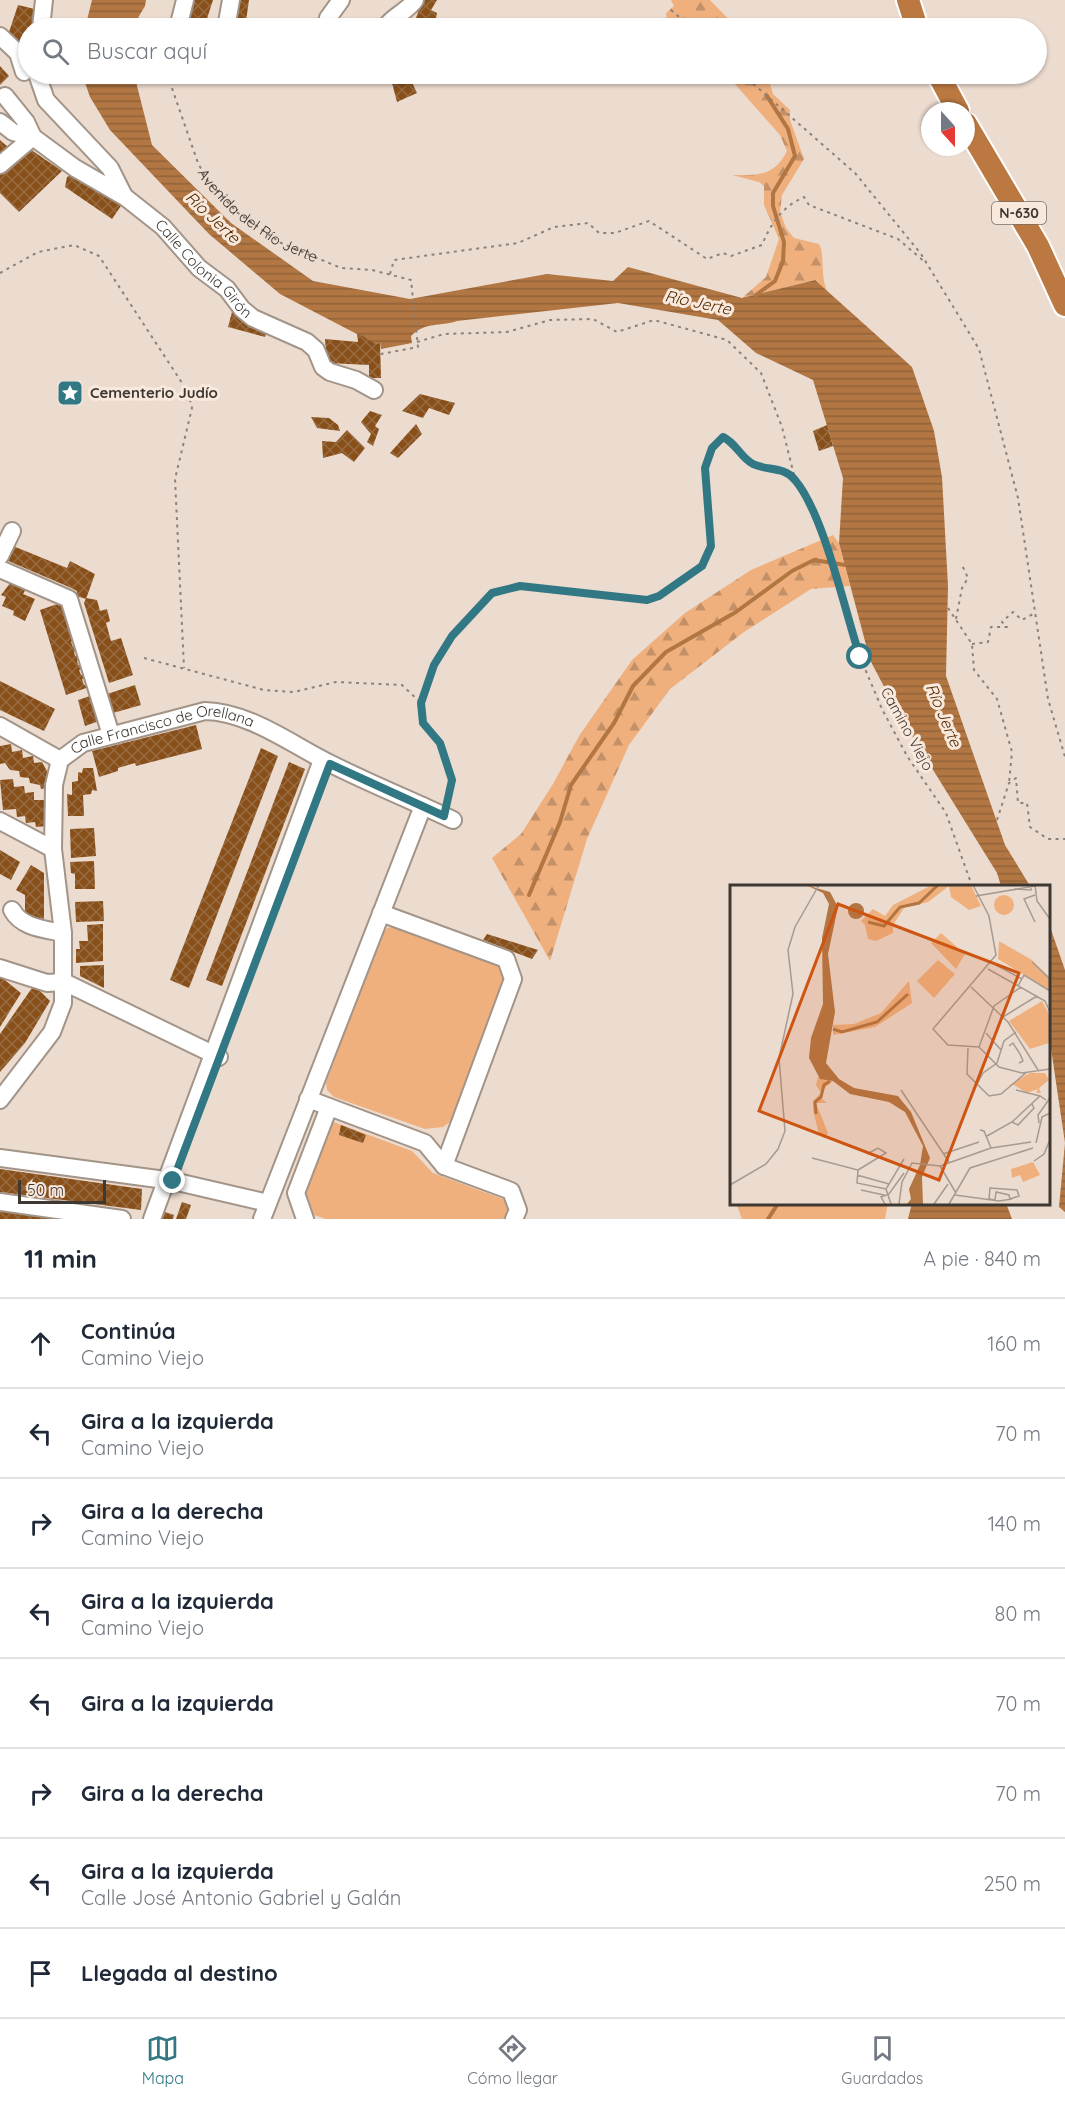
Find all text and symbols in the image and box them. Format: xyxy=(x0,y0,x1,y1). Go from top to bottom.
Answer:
search box xyxy=(18,18,1047,84)
icon: search xyxy=(39,35,72,68)
text: Buscar aquí xyxy=(87,37,207,65)
north arrow xyxy=(921,102,975,156)
street label: Avenida del Río Jerte xyxy=(196,158,324,264)
water label: Río Jerte xyxy=(182,187,244,247)
road number: N-630 xyxy=(992,202,1046,224)
street label: Calle Colonia Girón xyxy=(152,215,256,322)
water label: Río Jerte xyxy=(663,285,734,319)
place icon: Cementerio Judío xyxy=(55,378,85,408)
place label: Cementerio Judío xyxy=(90,383,218,402)
route start xyxy=(846,643,872,669)
water label: Río Jerte xyxy=(922,680,967,751)
street label: Camino Viejo xyxy=(877,684,938,774)
street label: Calle Francisco de Orellana xyxy=(66,701,257,758)
inset map xyxy=(730,885,1050,1204)
route end xyxy=(159,1167,185,1193)
scale bar xyxy=(18,1177,106,1204)
text: 50 m xyxy=(27,1180,64,1200)
text: 11 min xyxy=(24,1242,97,1275)
text: A pie · 840 m xyxy=(923,1246,1041,1271)
text: Continúa xyxy=(81,1317,176,1345)
icon: ahead xyxy=(24,1327,57,1360)
text: 160 m xyxy=(987,1331,1041,1356)
text: Camino Viejo xyxy=(81,1345,204,1370)
text: Gira a la izquierda xyxy=(81,1407,274,1435)
icon: left xyxy=(24,1417,57,1450)
text: 70 m xyxy=(995,1421,1041,1446)
text: Camino Viejo xyxy=(81,1435,204,1460)
text: Gira a la derecha xyxy=(81,1497,264,1525)
icon: right xyxy=(24,1507,57,1540)
text: 140 m xyxy=(988,1511,1041,1536)
text: Camino Viejo xyxy=(81,1525,204,1550)
text: Gira a la izquierda xyxy=(81,1587,274,1615)
icon: left xyxy=(24,1597,57,1630)
text: 80 m xyxy=(995,1601,1041,1626)
text: Camino Viejo xyxy=(81,1615,204,1640)
icon: left xyxy=(24,1687,57,1720)
text: Gira a la izquierda xyxy=(81,1689,274,1717)
text: 70 m xyxy=(995,1691,1041,1716)
icon: right xyxy=(24,1777,57,1810)
text: Gira a la derecha xyxy=(81,1779,264,1807)
text: 70 m xyxy=(995,1781,1041,1806)
text: Gira a la izquierda xyxy=(81,1857,274,1885)
icon: left xyxy=(24,1867,57,1900)
text: 250 m xyxy=(983,1871,1041,1896)
text: Calle José Antonio Gabriel y Galán xyxy=(81,1885,401,1910)
icon: arrive xyxy=(24,1957,57,1990)
text: Llegada al destino xyxy=(81,1959,278,1987)
tab: Mapa xyxy=(142,2032,184,2088)
tab: Cómo llegar xyxy=(467,2032,558,2088)
tab: Guardados xyxy=(841,2032,923,2088)

